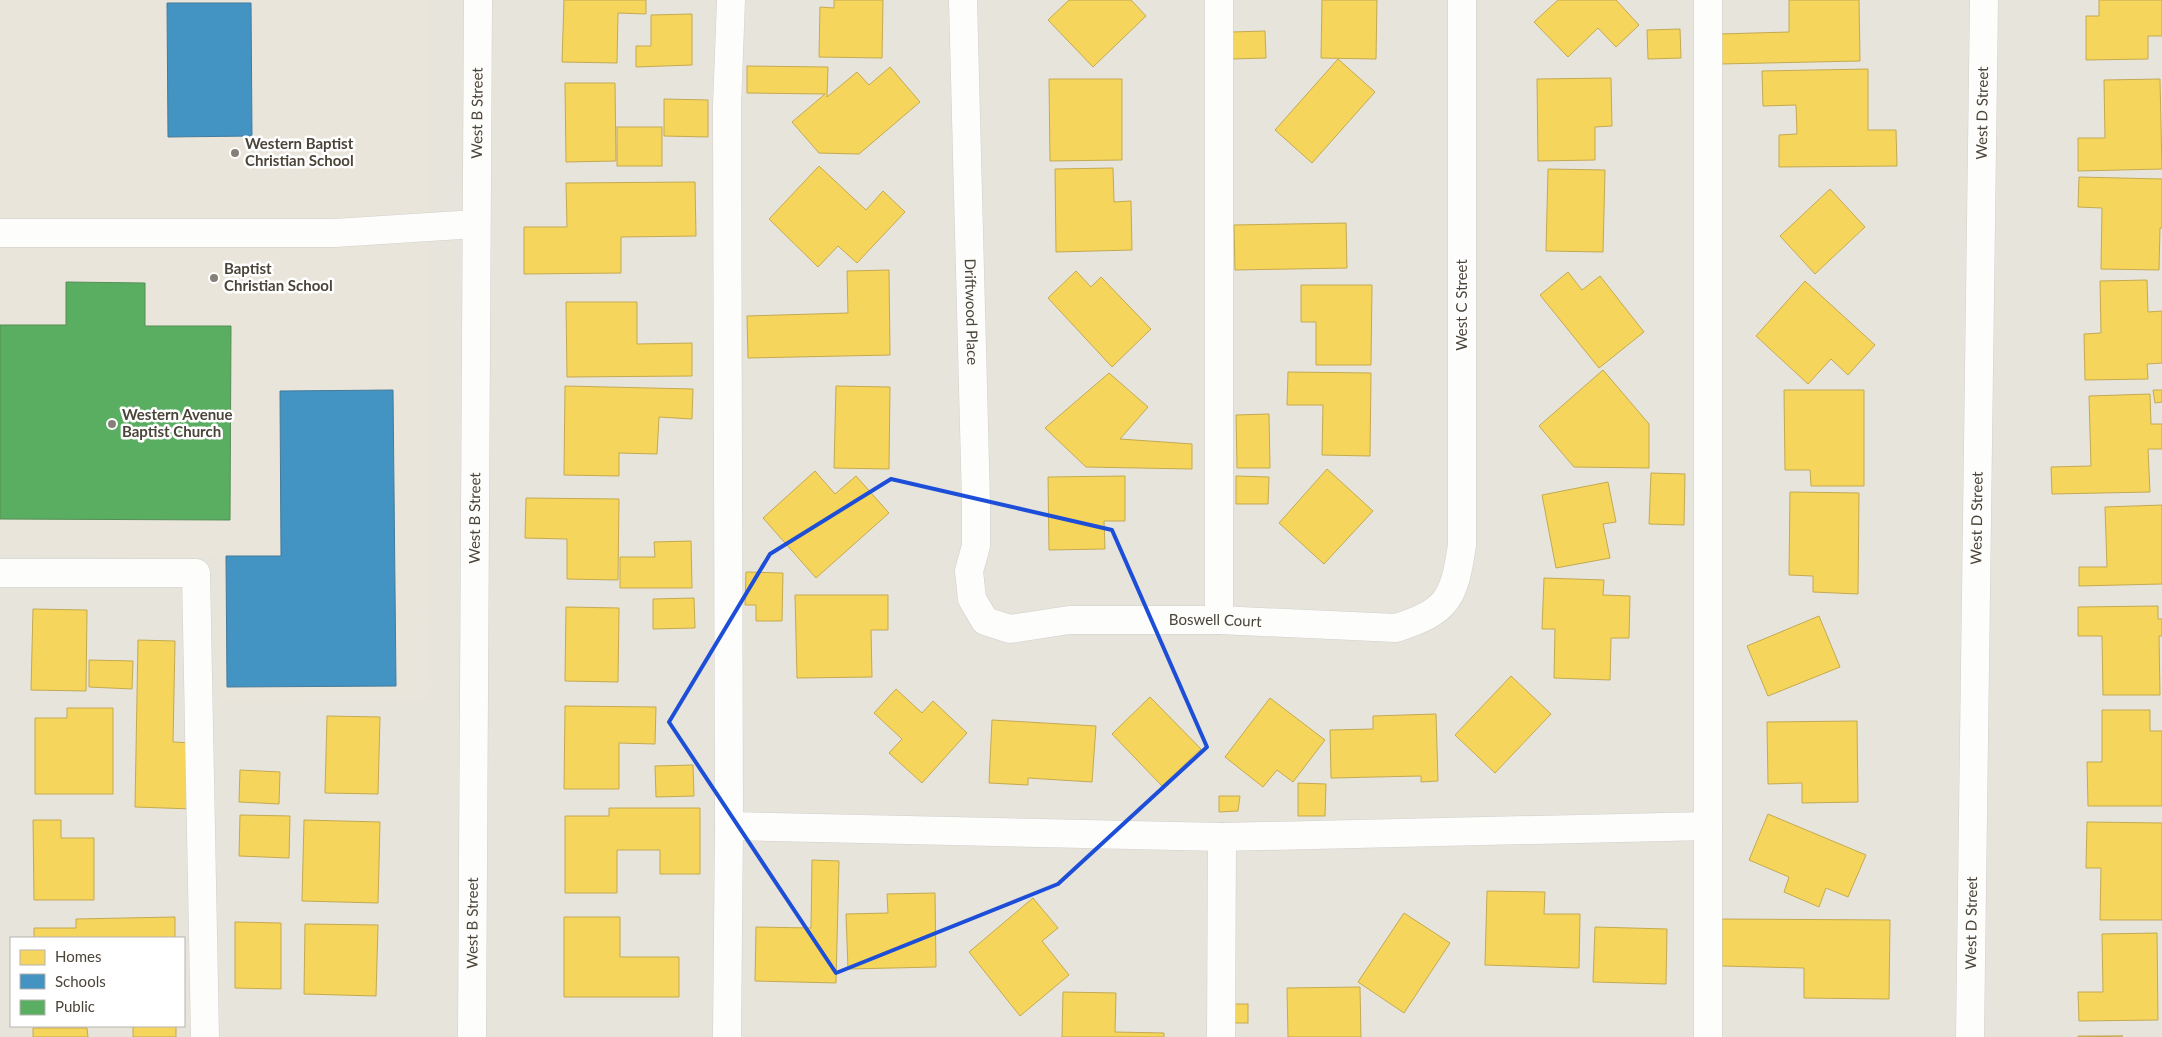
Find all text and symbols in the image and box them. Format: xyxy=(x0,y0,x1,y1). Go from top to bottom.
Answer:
street label: West D Street xyxy=(1972,66,1991,160)
street label: West B Street xyxy=(467,67,486,159)
place label: Western Baptist Christian School xyxy=(245,134,354,169)
marker: Western Baptist Christian School xyxy=(229,147,241,159)
street label: Driftwood Place xyxy=(962,258,982,365)
place label: Baptist Christian School xyxy=(224,259,333,294)
street label: West C Street xyxy=(1452,259,1470,351)
marker: Baptist Christian School xyxy=(208,272,220,284)
place label: Western Avenue Baptist Church xyxy=(122,405,233,440)
marker: Western Avenue Baptist Church xyxy=(106,418,118,430)
street label: West D Street xyxy=(1966,471,1986,565)
street label: West B Street xyxy=(465,472,483,564)
street label: Boswell Court xyxy=(1169,610,1263,630)
street label: West D Street xyxy=(1961,876,1980,970)
street label: West B Street xyxy=(462,877,481,969)
legend xyxy=(10,937,185,1027)
text: Homes xyxy=(55,947,101,965)
text: Schools xyxy=(55,972,106,990)
text: Public xyxy=(55,997,95,1015)

